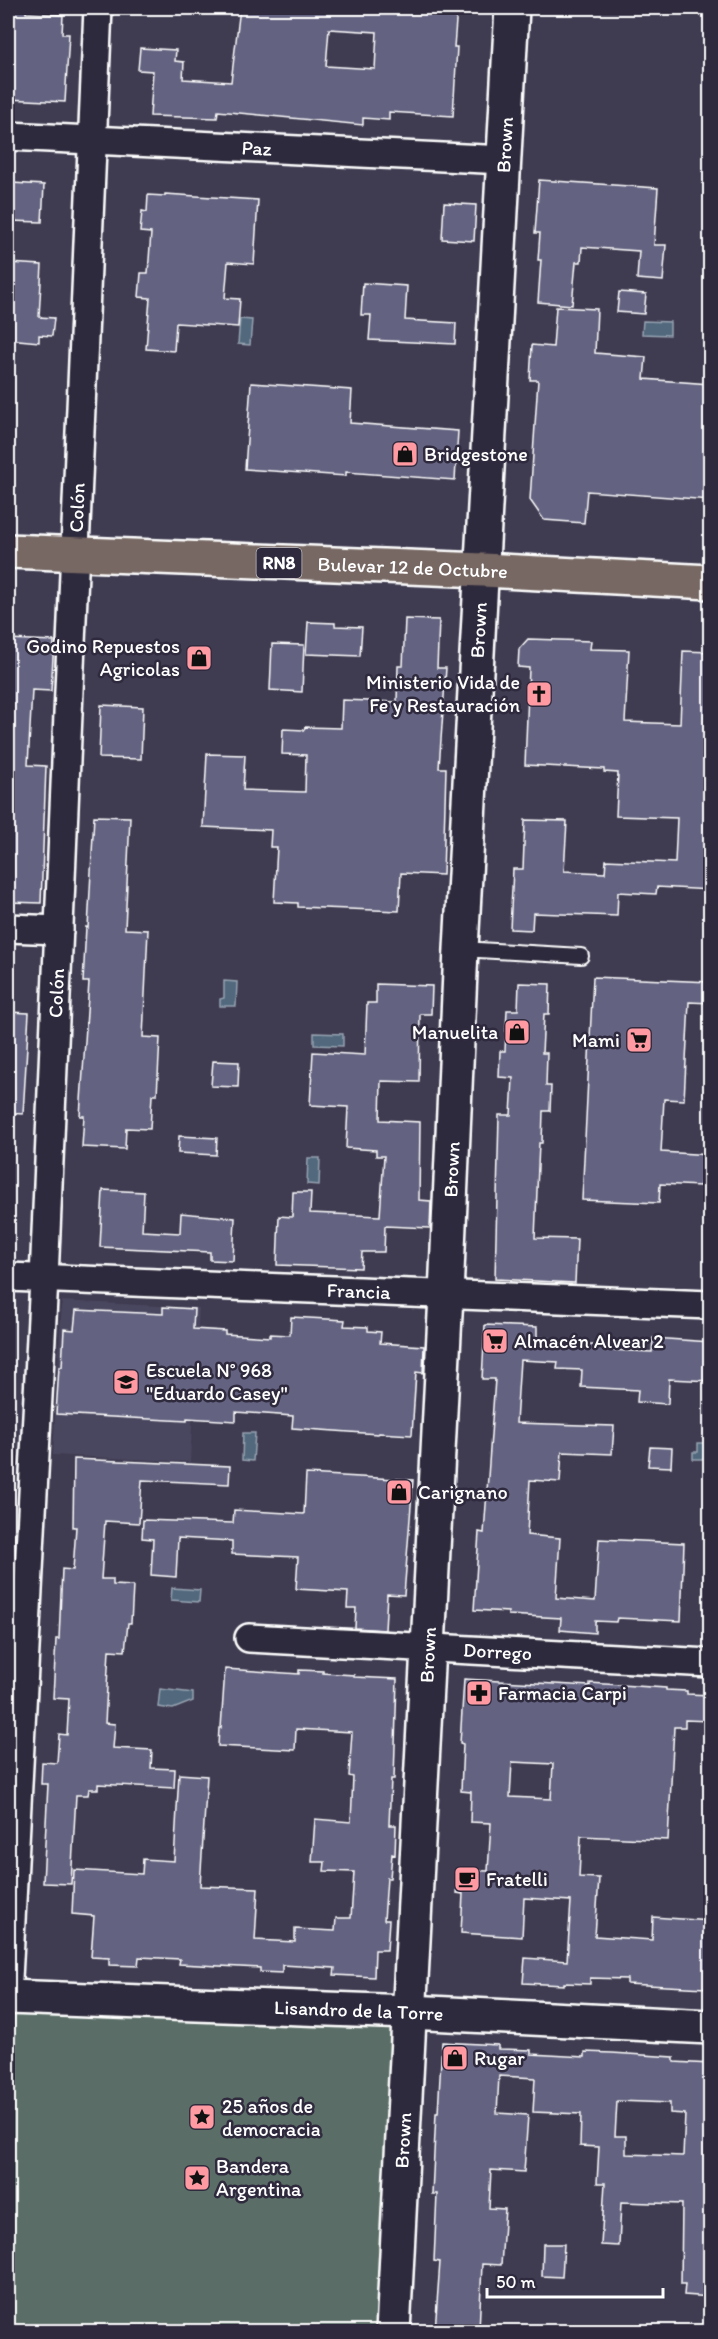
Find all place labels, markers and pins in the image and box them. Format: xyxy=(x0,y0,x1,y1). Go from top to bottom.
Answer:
shop icon: Bridgestone xyxy=(390,439,420,469)
place label: Bridgestone xyxy=(424,442,528,466)
place label: Godino Repuestos Agricolas xyxy=(26,634,180,681)
shop icon: Godino Repuestos Agricolas xyxy=(184,643,214,673)
place label: Ministerio Vida de Fe y Restauración xyxy=(366,670,520,717)
church icon: Ministerio Vida de Fe y Restauración xyxy=(524,679,554,709)
shop icon: Manuelita xyxy=(502,1017,532,1047)
place label: Manuelita xyxy=(412,1020,498,1044)
supermarket icon: Mami xyxy=(624,1025,654,1055)
place label: Mami xyxy=(572,1028,620,1052)
supermarket icon: Almacén Alvear 2 xyxy=(480,1326,510,1356)
place label: Almacén Alvear 2 xyxy=(514,1329,664,1353)
place label: Escuela N° 968 "Eduardo Casey" xyxy=(146,1358,288,1405)
school or university icon: Escuela N° 968 "Eduardo Casey" xyxy=(111,1367,141,1397)
shop icon: Carignano xyxy=(384,1477,414,1507)
place label: Carignano xyxy=(418,1480,508,1504)
pharmacy icon: Farmacia Carpi xyxy=(464,1678,494,1708)
place label: Farmacia Carpi xyxy=(498,1681,627,1705)
cafe icon: Fratelli xyxy=(452,1864,482,1894)
place label: Fratelli xyxy=(486,1867,548,1891)
shop icon: Rugar xyxy=(440,2043,470,2073)
place label: Rugar xyxy=(474,2046,525,2070)
place label: 25 años de democracia xyxy=(222,2094,321,2141)
place icon: 25 años de democracia xyxy=(187,2102,217,2132)
place label: Bandera Argentina xyxy=(216,2154,302,2201)
place icon: Bandera Argentina xyxy=(182,2163,212,2193)

